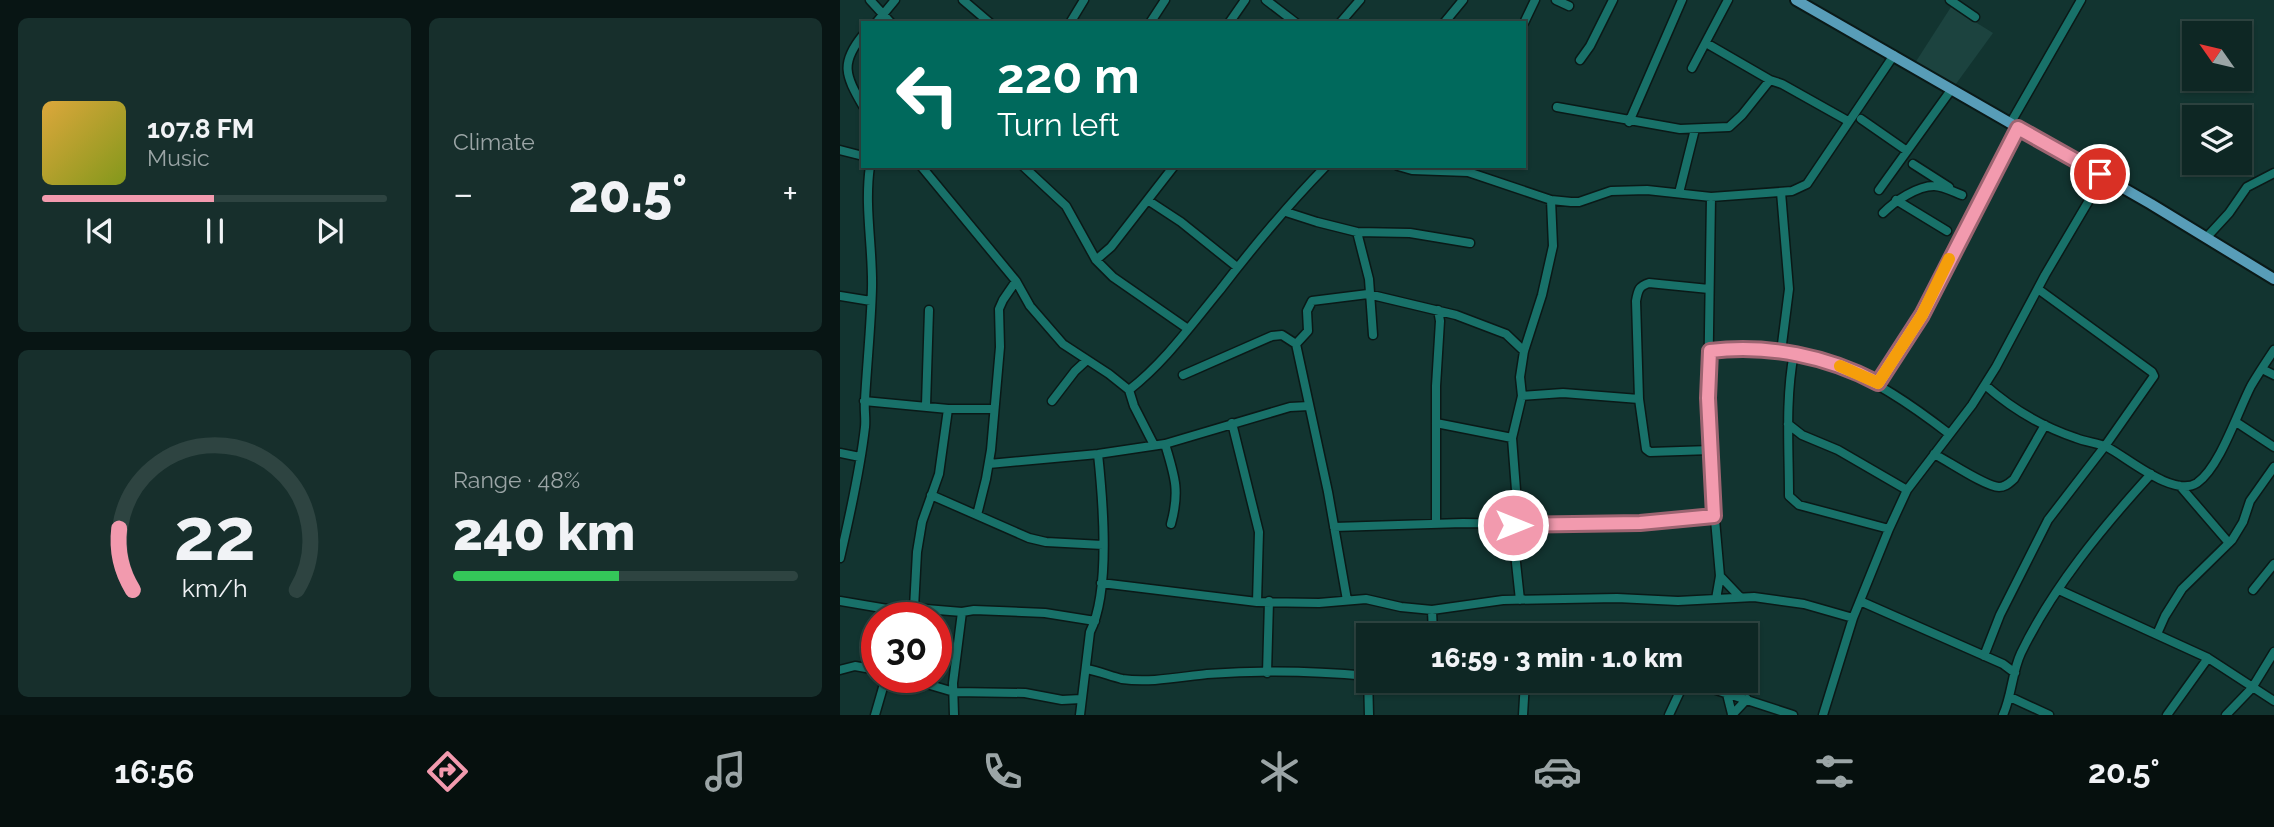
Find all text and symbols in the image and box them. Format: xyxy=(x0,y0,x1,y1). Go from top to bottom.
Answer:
north arrow xyxy=(2182,21,2252,91)
map controls xyxy=(2182,21,2252,175)
text: 220 m xyxy=(997,47,1140,104)
icon: left xyxy=(882,49,973,140)
button: layers xyxy=(2182,105,2252,175)
text: Turn left xyxy=(997,106,1119,143)
text: 107.8 FM xyxy=(147,114,254,144)
text: Climate xyxy=(453,128,535,155)
text: Music xyxy=(147,144,210,171)
pin xyxy=(2070,144,2130,204)
icon: arrive xyxy=(2081,155,2119,193)
text: 20.5° xyxy=(568,163,687,224)
text: − xyxy=(453,171,473,216)
text: + xyxy=(782,171,798,216)
icon: previous xyxy=(81,212,119,250)
icon: pause xyxy=(196,212,234,250)
icon: next xyxy=(311,212,349,250)
text: Range · 48% xyxy=(453,466,580,493)
position arrow xyxy=(1476,488,1550,562)
text: 22 xyxy=(173,492,256,577)
text: 240 km xyxy=(453,501,635,562)
text: km/h xyxy=(182,572,247,602)
speed limit sign: 30 xyxy=(861,602,952,693)
text: 16:59 · 3 min · 1.0 km xyxy=(1431,643,1683,673)
icon: directions xyxy=(423,747,472,796)
icon: music xyxy=(701,747,750,796)
icon: phone xyxy=(978,747,1027,796)
icon: climate xyxy=(1255,747,1304,796)
icon: car xyxy=(1533,747,1582,796)
icon: filters xyxy=(1810,747,1859,796)
text: 16:56 xyxy=(114,753,195,790)
text: 20.5° xyxy=(2088,753,2160,790)

